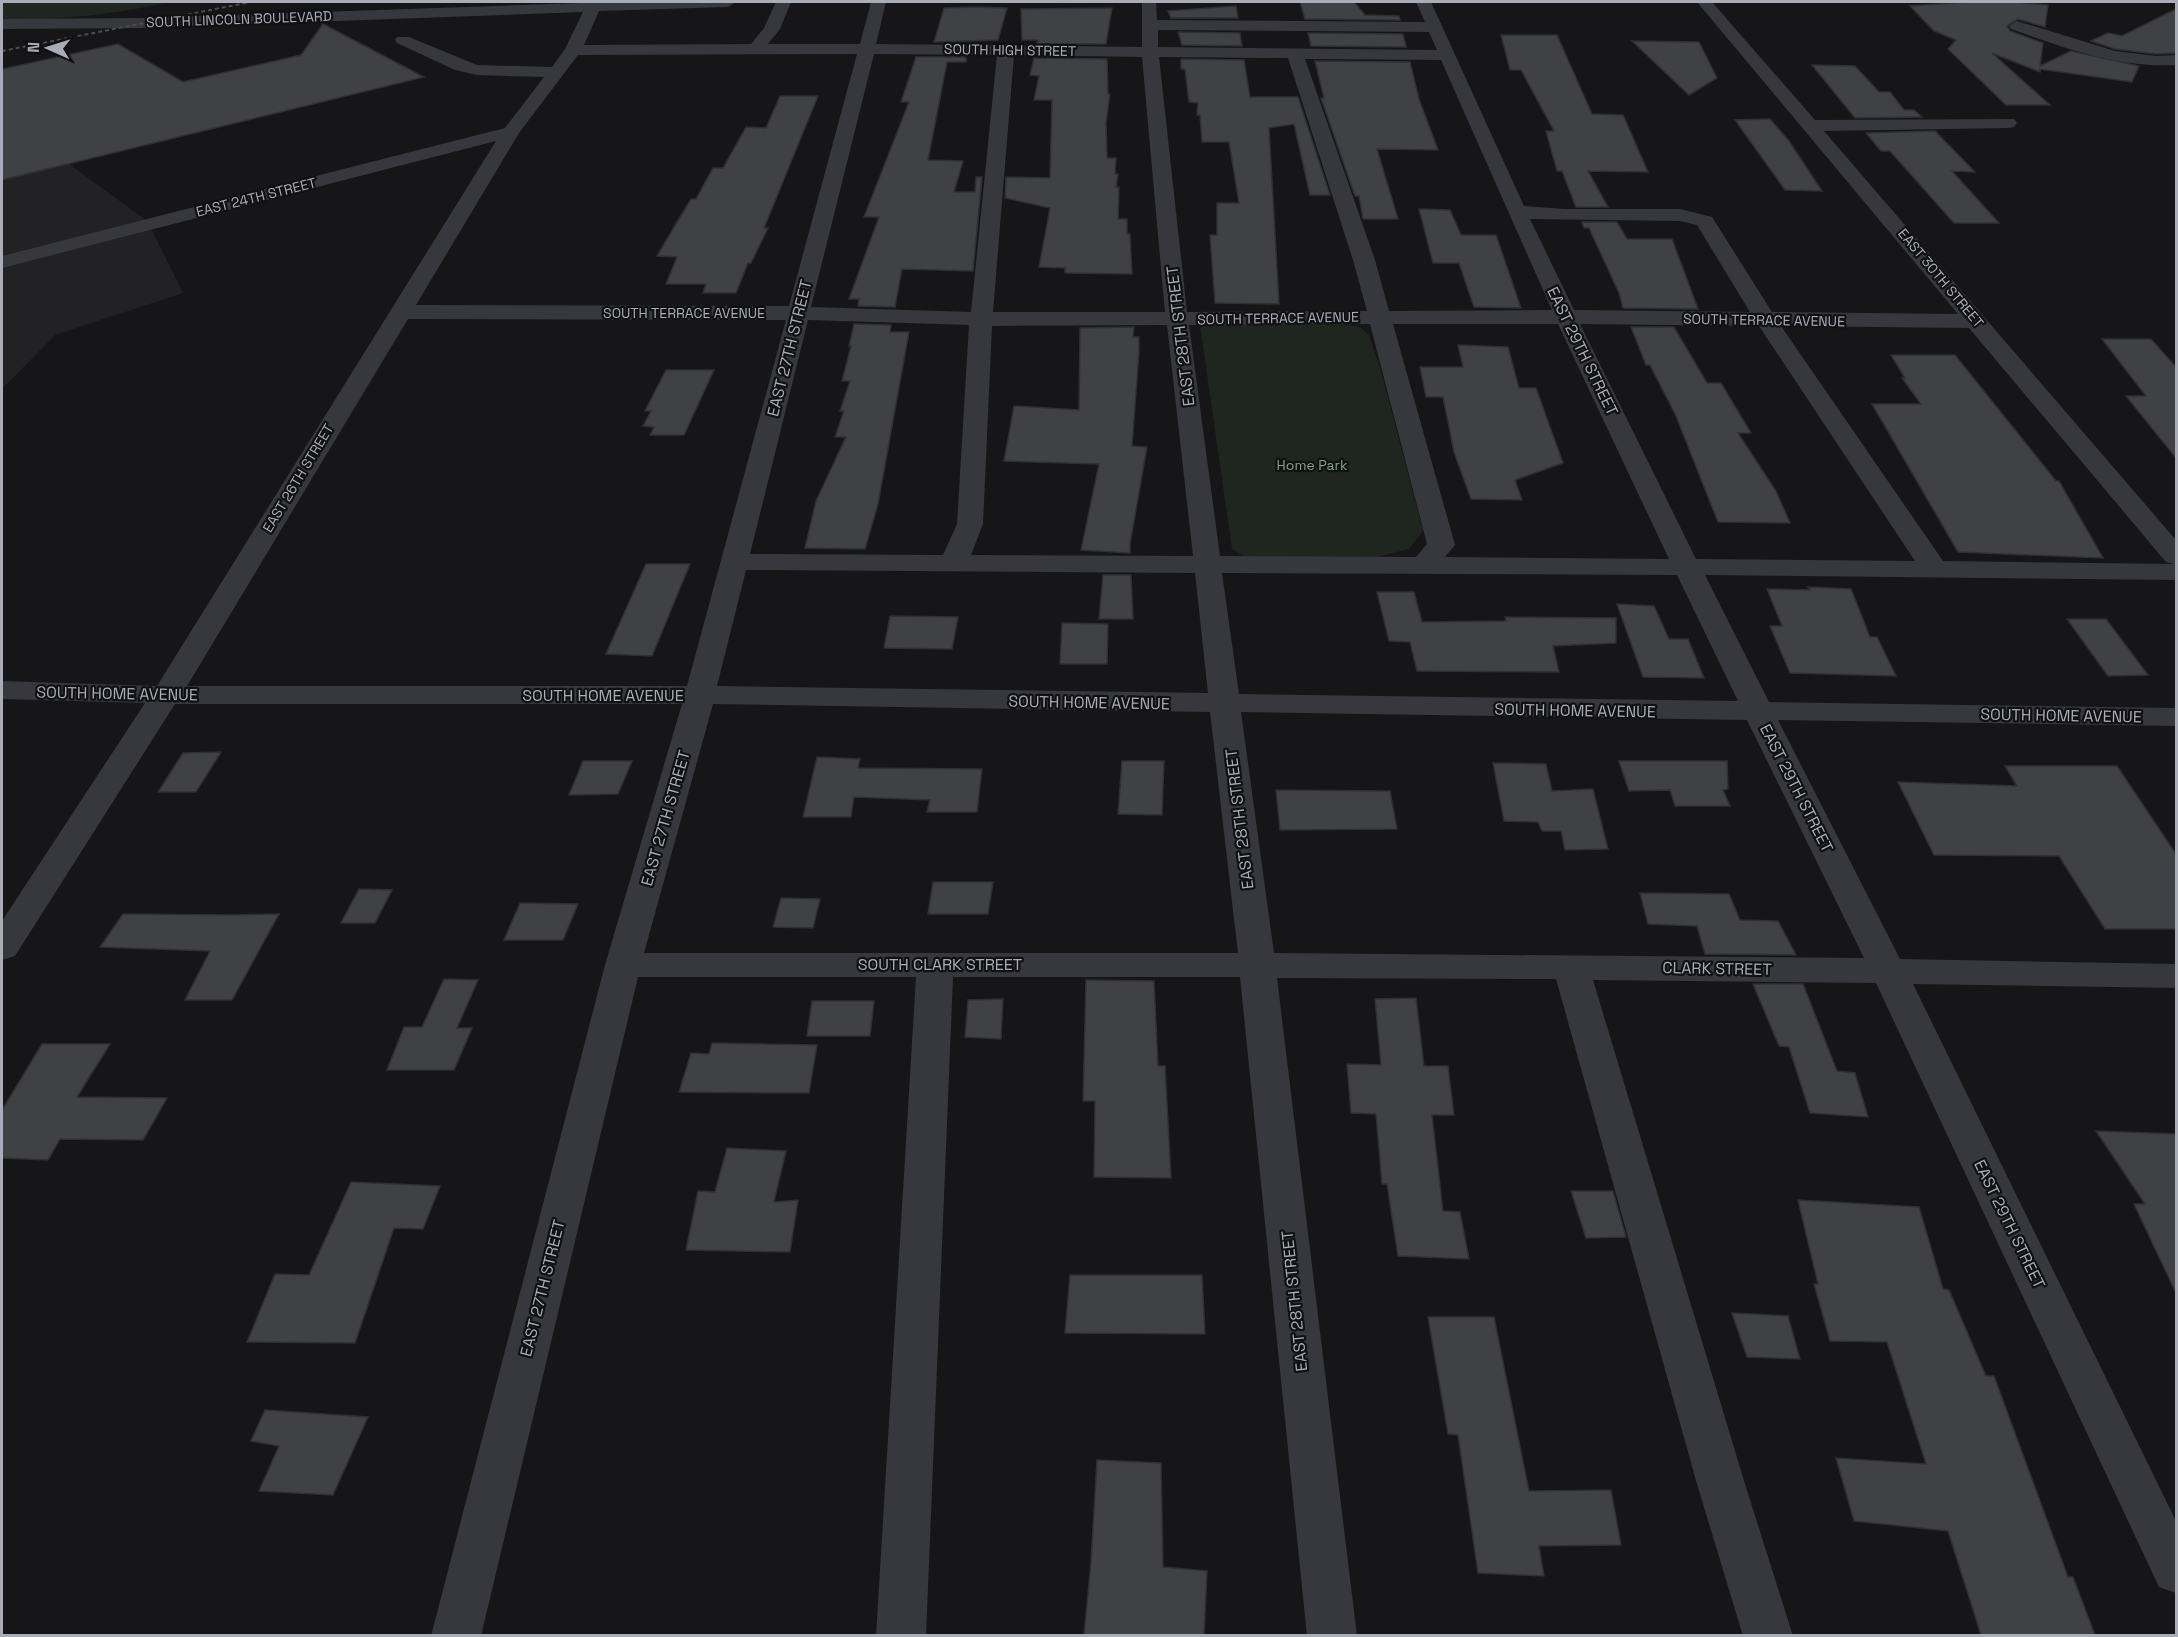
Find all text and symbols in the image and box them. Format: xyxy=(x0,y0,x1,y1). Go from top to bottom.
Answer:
street label: SOUTH LINCOLN BOULEVARD xyxy=(146,7,332,31)
north arrow xyxy=(18,18,78,78)
street label: SOUTH HIGH STREET xyxy=(944,40,1076,60)
text: N xyxy=(23,41,44,53)
street label: EAST 24TH STREET xyxy=(194,173,318,221)
street label: EAST 30TH STREET xyxy=(1894,225,1988,331)
street label: EAST 28TH STREET xyxy=(1161,264,1200,407)
street label: EAST 27TH STREET xyxy=(762,278,817,419)
street label: EAST 29TH STREET xyxy=(1542,283,1623,419)
street label: SOUTH TERRACE AVENUE xyxy=(603,304,765,322)
street label: SOUTH TERRACE AVENUE xyxy=(1197,308,1359,328)
street label: SOUTH TERRACE AVENUE xyxy=(1683,310,1845,330)
street label: EAST 26TH STREET xyxy=(258,420,338,536)
park label: Home Park xyxy=(1277,456,1348,474)
street label: SOUTH HOME AVENUE xyxy=(36,682,198,705)
street label: SOUTH HOME AVENUE xyxy=(522,685,684,706)
street label: SOUTH HOME AVENUE xyxy=(1008,691,1170,714)
street label: SOUTH HOME AVENUE xyxy=(1494,699,1656,722)
street label: SOUTH HOME AVENUE xyxy=(1980,704,2142,727)
street label: EAST 29TH STREET xyxy=(1755,721,1838,856)
street label: EAST 28TH STREET xyxy=(1220,747,1259,890)
street label: EAST 27TH STREET xyxy=(636,748,695,888)
street label: SOUTH CLARK STREET xyxy=(858,954,1022,975)
street label: CLARK STREET xyxy=(1662,957,1772,980)
street label: EAST 29TH STREET xyxy=(1969,1156,2050,1292)
street label: EAST 27TH STREET xyxy=(515,1218,570,1359)
street label: EAST 28TH STREET xyxy=(1277,1230,1312,1372)

